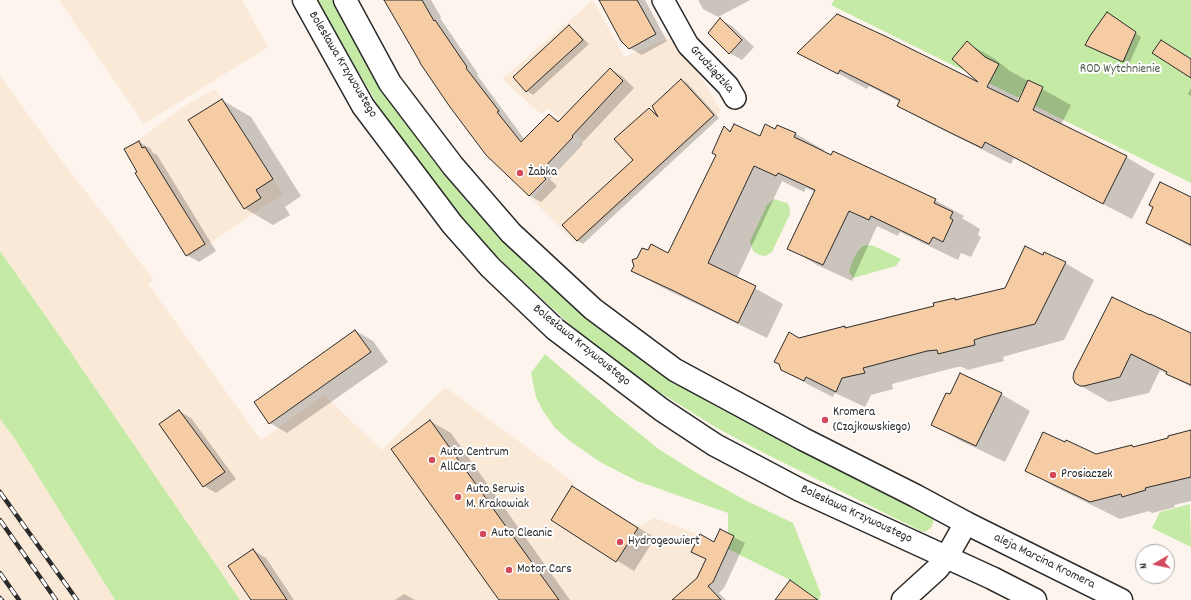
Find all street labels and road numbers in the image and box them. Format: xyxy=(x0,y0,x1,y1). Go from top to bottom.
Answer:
street label: Bolesława Krzywoustego xyxy=(304,9,380,121)
street label: Grudziądzka xyxy=(686,43,736,97)
street label: Bolesława Krzywoustego xyxy=(529,302,633,390)
street label: Bolesława Krzywoustego xyxy=(798,482,914,548)
street label: aleja Marcina Kromera xyxy=(991,531,1097,593)

